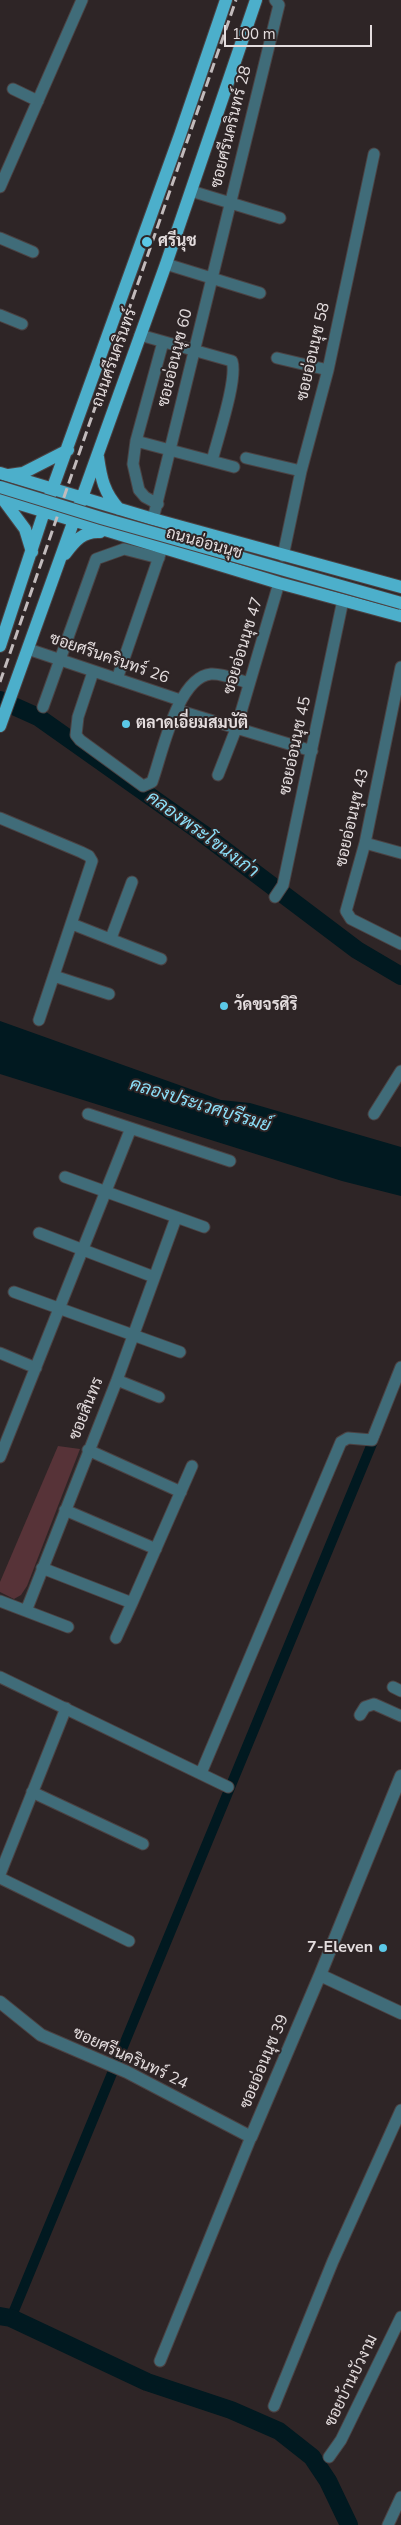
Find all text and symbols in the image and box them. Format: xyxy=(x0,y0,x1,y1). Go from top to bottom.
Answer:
scale bar xyxy=(226,15,374,47)
text: 100 m xyxy=(232,24,276,44)
street label: ซอยศรีนครินทร์ 28 xyxy=(208,64,256,190)
place label: ศรีนุช xyxy=(158,232,197,252)
marker: ศรีนุช xyxy=(140,235,154,249)
street label: ซอยอ่อนนุช 58 xyxy=(293,301,335,403)
street label: ถนนศรีนครินทร์ xyxy=(88,306,142,410)
street label: ซอยอ่อนนุช 60 xyxy=(155,307,197,409)
street label: ถนนอ่อนนุช xyxy=(164,524,244,564)
street label: ซอยอ่อนนุช 47 xyxy=(220,595,268,697)
street label: ซอยศรีนครินทร์ 26 xyxy=(47,630,171,688)
street label: ซอยอ่อนนุช 45 xyxy=(276,695,316,797)
place label: ตลาดเอี่ยมสมบัติ xyxy=(136,714,248,734)
marker: ตลาดเอี่ยมสมบัติ xyxy=(120,718,132,730)
street label: ซอยอ่อนนุช 43 xyxy=(332,767,374,869)
water label: คลองพระโขนงเก่า xyxy=(142,787,262,883)
place label: วัดขจรศิริ xyxy=(234,996,298,1016)
marker: วัดขจรศิริ xyxy=(218,1000,230,1012)
water label: คลองประเวศบุรีรมย์ xyxy=(127,1074,273,1138)
street label: ซอยสินทร xyxy=(66,1375,108,1443)
place label: 7-Eleven xyxy=(307,1938,373,1958)
marker: 7-Eleven xyxy=(377,1942,389,1954)
street label: ซอยอ่อนนุช 39 xyxy=(237,2012,293,2112)
street label: ซอยศรีนครินทร์ 24 xyxy=(69,2024,191,2094)
street label: ซอยบ้านบัวงาม xyxy=(321,2332,383,2430)

